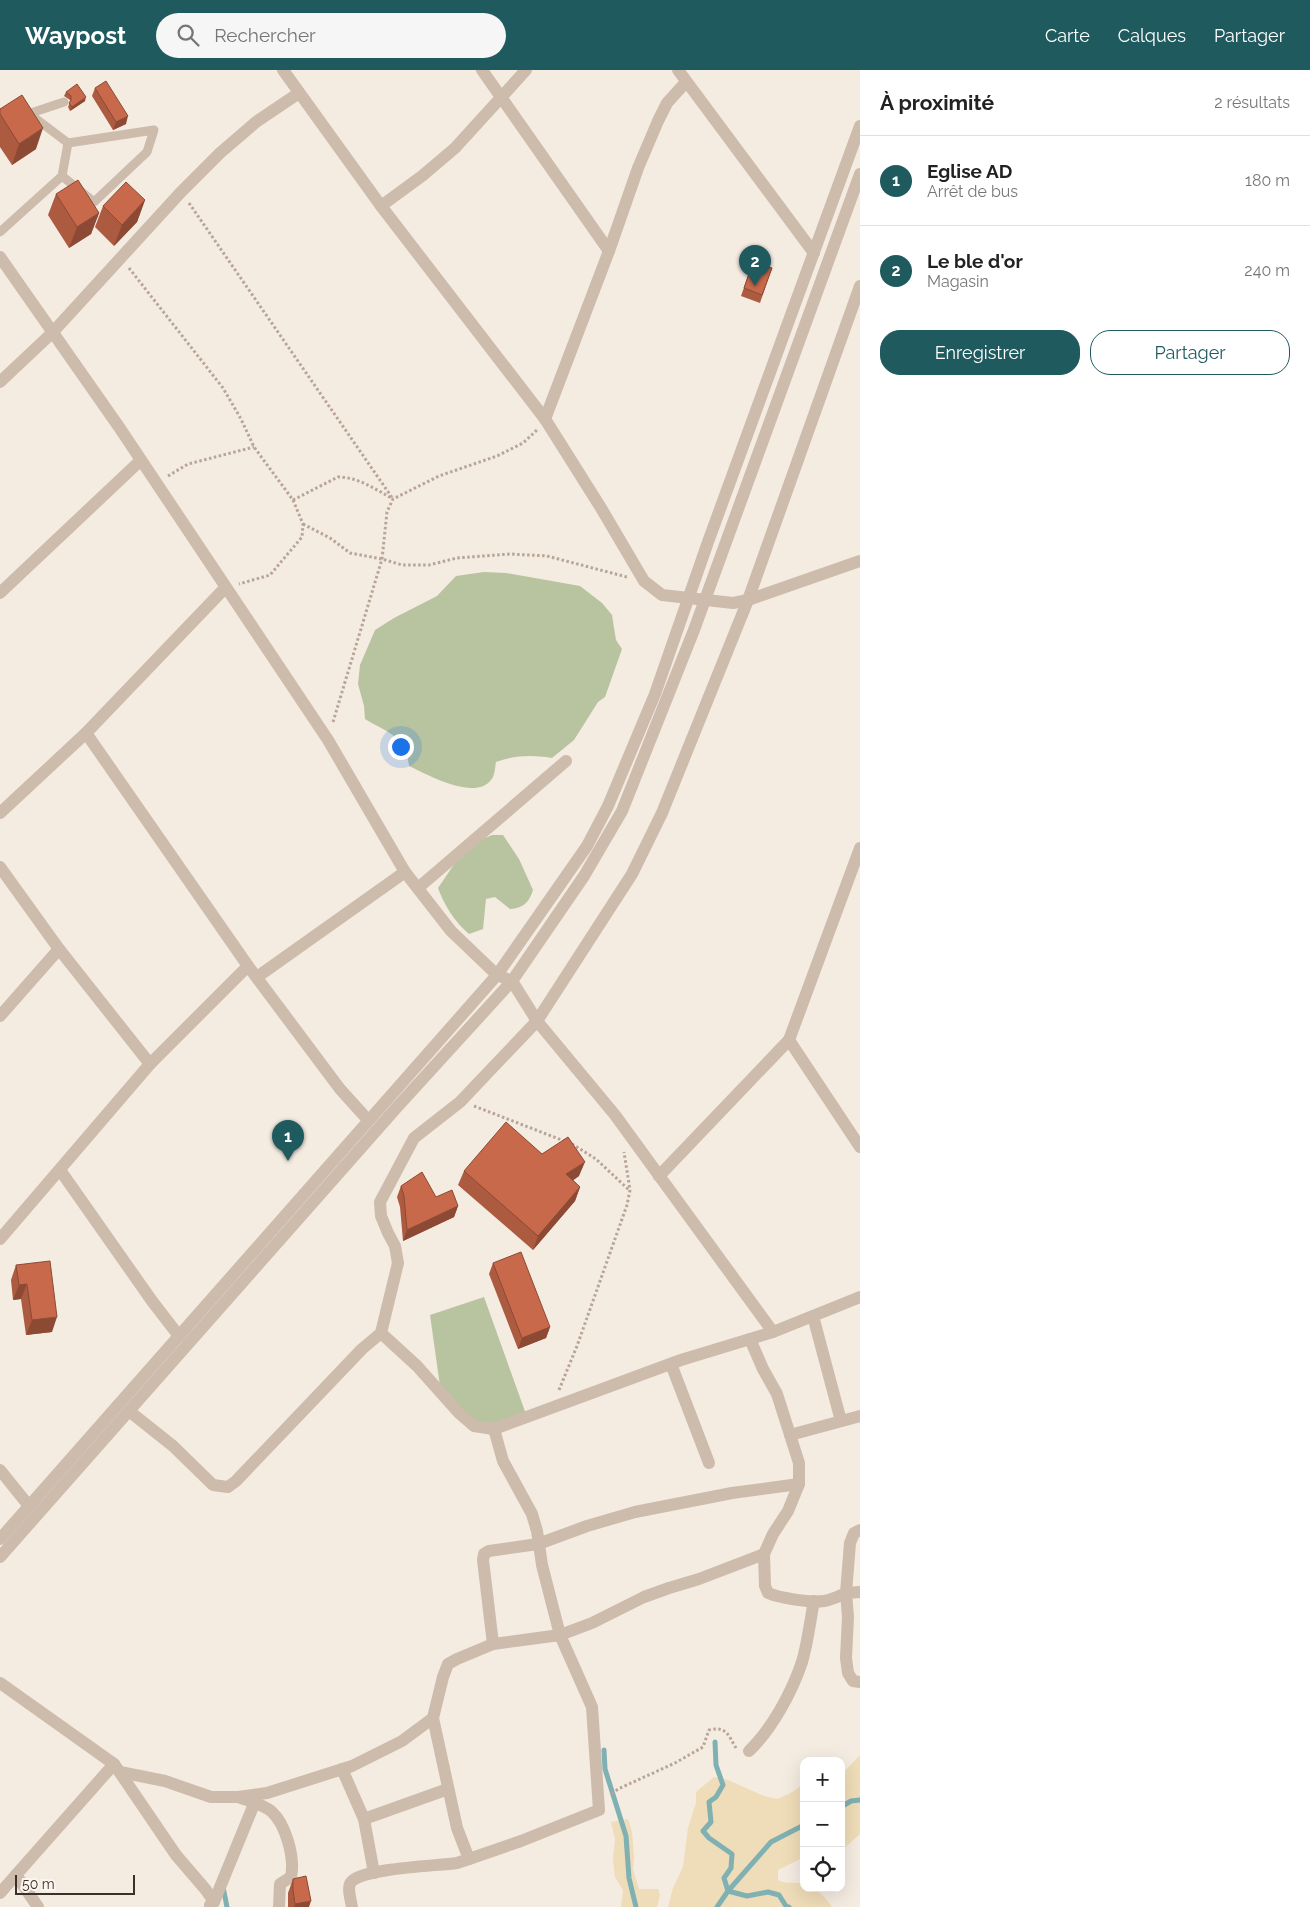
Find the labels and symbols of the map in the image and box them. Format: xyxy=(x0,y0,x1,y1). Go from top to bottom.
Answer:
pin: 2 xyxy=(739,245,771,286)
your location xyxy=(388,734,414,760)
pin: 1 xyxy=(272,1120,304,1161)
scale bar xyxy=(15,1872,135,1895)

